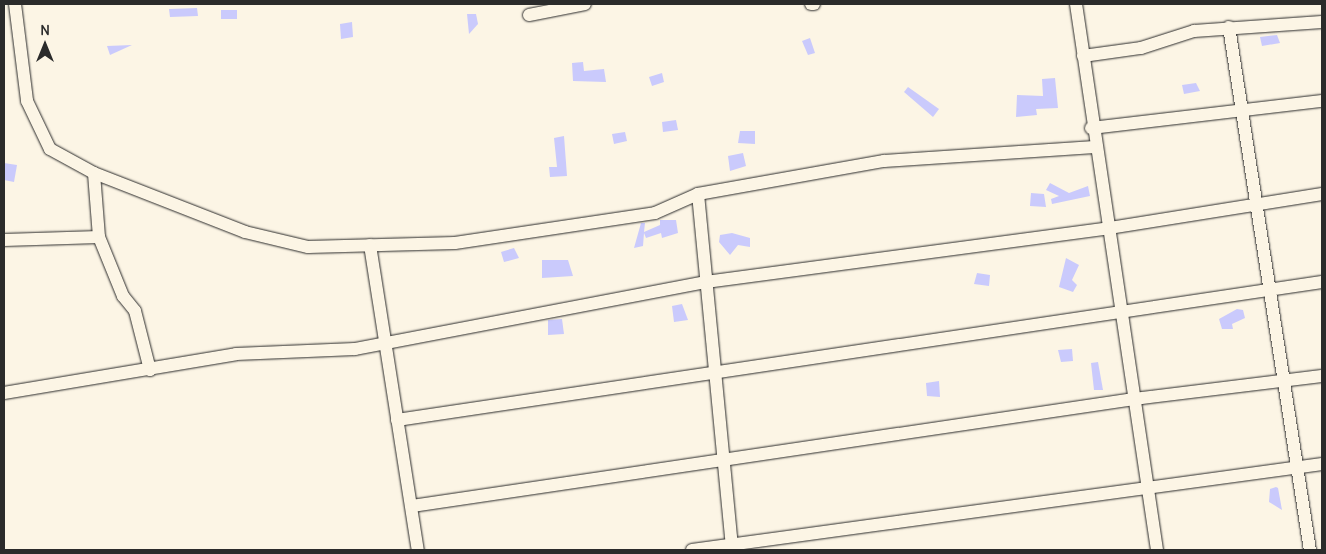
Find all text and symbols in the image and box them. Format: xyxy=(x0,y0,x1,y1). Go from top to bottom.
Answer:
north arrow xyxy=(20,20,70,70)
text: N xyxy=(40,21,50,39)

